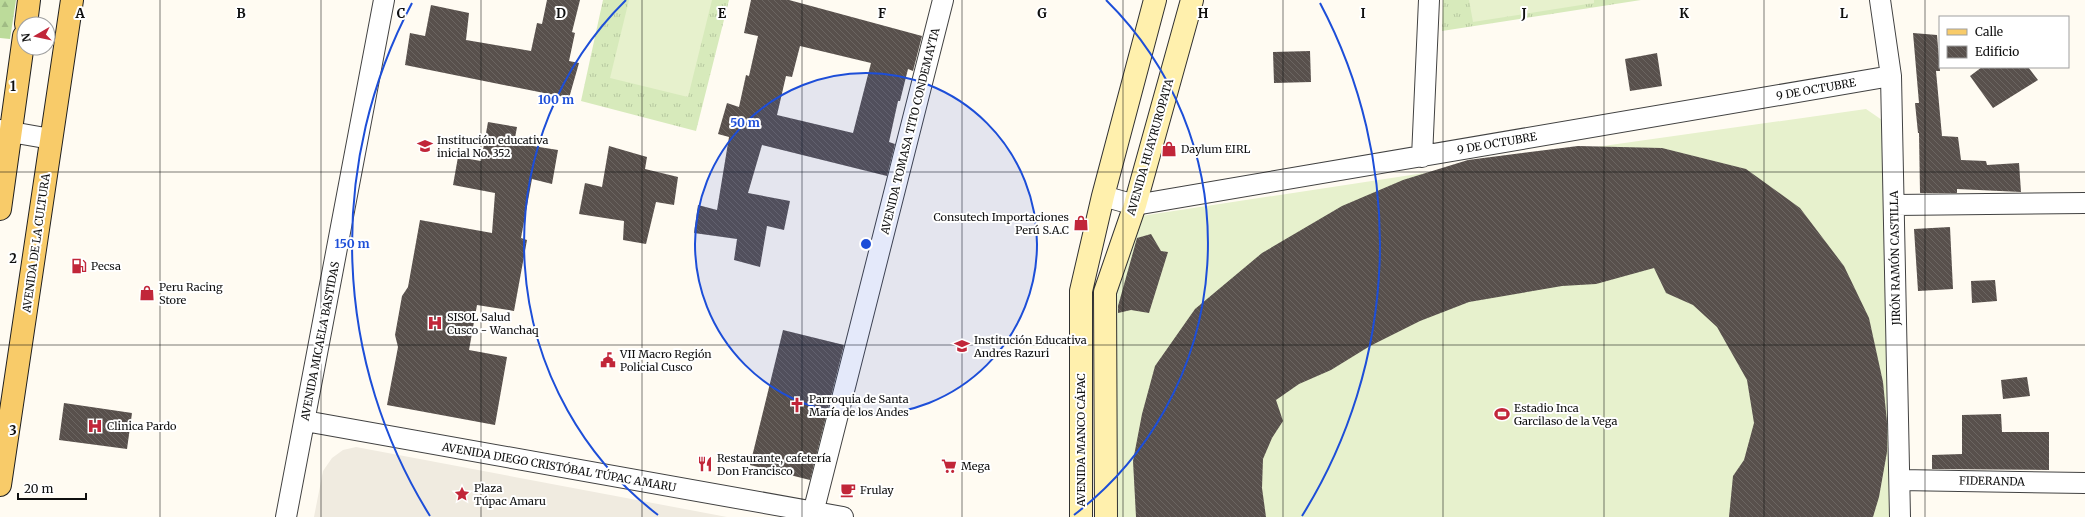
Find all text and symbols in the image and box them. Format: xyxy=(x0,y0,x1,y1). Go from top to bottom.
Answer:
text: A xyxy=(74,5,85,22)
text: B xyxy=(236,5,246,22)
text: C xyxy=(397,5,406,22)
text: D xyxy=(556,5,566,22)
text: E xyxy=(718,5,727,22)
text: F xyxy=(878,5,886,22)
text: G xyxy=(1037,5,1047,22)
text: H xyxy=(1198,5,1209,22)
text: I xyxy=(1360,5,1366,22)
text: J xyxy=(1520,5,1527,22)
text: K xyxy=(1679,5,1689,22)
text: L xyxy=(1840,5,1849,22)
north arrow xyxy=(16,16,56,56)
legend xyxy=(1939,16,2069,68)
text: Calle xyxy=(1975,24,2003,39)
street label: AVENIDA TOMASA TITO CONDEMAYTA xyxy=(877,26,943,237)
text: N xyxy=(18,32,34,43)
text: Edificio xyxy=(1975,44,2019,59)
street label: 9 DE OCTUBRE xyxy=(1775,75,1857,103)
street label: AVENIDA HUAYRUROPATA xyxy=(1123,77,1176,218)
text: 1 xyxy=(10,78,16,95)
text: 100 m xyxy=(538,92,574,107)
text: 50 m xyxy=(730,115,760,130)
street label: 9 DE OCTUBRE xyxy=(1456,129,1538,157)
place label: Institución educativa inicial No. 352 xyxy=(437,133,549,160)
school or university icon: Institución educativa inicial No. 352 xyxy=(416,137,434,155)
shop icon: Daylum EIRL xyxy=(1160,140,1178,158)
place label: Daylum EIRL xyxy=(1181,142,1251,156)
street label: AVENIDA DE LA CULTURA xyxy=(19,172,53,314)
street label: JIRÓN RAMÓN CASTILLA xyxy=(1887,190,1903,327)
place label: Consutech Importaciones Perú S.A.C xyxy=(934,210,1069,237)
shop icon: Consutech Importaciones Perú S.A.C xyxy=(1072,214,1090,232)
text: 150 m xyxy=(335,236,370,251)
centre of rings xyxy=(859,237,873,251)
text: 2 xyxy=(9,250,17,267)
fuel station icon: Pecsa xyxy=(70,257,88,275)
place label: Pecsa xyxy=(91,259,121,273)
street label: AVENIDA MICAELA BASTIDAS xyxy=(298,260,342,423)
place label: Peru Racing Store xyxy=(159,280,223,307)
shop icon: Peru Racing Store xyxy=(138,284,156,302)
place label: SISOL Salud Cusco - Wanchaq xyxy=(447,310,539,337)
hospital icon: SISOL Salud Cusco - Wanchaq xyxy=(426,314,444,332)
place label: Institución Educativa Andres Razuri xyxy=(973,333,1087,360)
school or university icon: Institución Educativa Andres Razuri xyxy=(953,337,971,355)
place label: VII Macro Región Policial Cusco xyxy=(619,347,712,374)
public building icon: VII Macro Región Policial Cusco xyxy=(599,351,617,369)
street label: AVENIDA MANCO CÁPAC xyxy=(1074,373,1088,508)
place label: Parroquia de Santa María de los Andes xyxy=(809,392,909,419)
church icon: Parroquia de Santa María de los Andes xyxy=(788,396,806,414)
place label: Estadio Inca Garcilaso de la Vega xyxy=(1514,401,1617,428)
sports icon: Estadio Inca Garcilaso de la Vega xyxy=(1493,405,1511,423)
hospital icon: Clinica Pardo xyxy=(86,417,104,435)
place label: Clinica Pardo xyxy=(107,419,177,433)
text: 3 xyxy=(9,422,17,439)
street label: AVENIDA DIEGO CRISTÓBAL TÚPAC AMARU xyxy=(440,439,677,494)
place label: Restaurante, cafetería Don Francisco xyxy=(717,451,831,478)
restaurant icon: Restaurante, cafetería Don Francisco xyxy=(696,455,714,473)
supermarket icon: Mega xyxy=(940,457,958,475)
place label: Mega xyxy=(961,459,990,473)
street label: FIDERANDA xyxy=(1959,473,2025,489)
scale bar xyxy=(18,475,86,501)
text: 20 m xyxy=(24,481,53,496)
place label: Plaza Túpac Amaru xyxy=(474,481,546,508)
cafe icon: Frulay xyxy=(839,481,857,499)
place label: Frulay xyxy=(860,483,894,497)
place icon: Plaza Túpac Amaru xyxy=(453,485,471,503)

